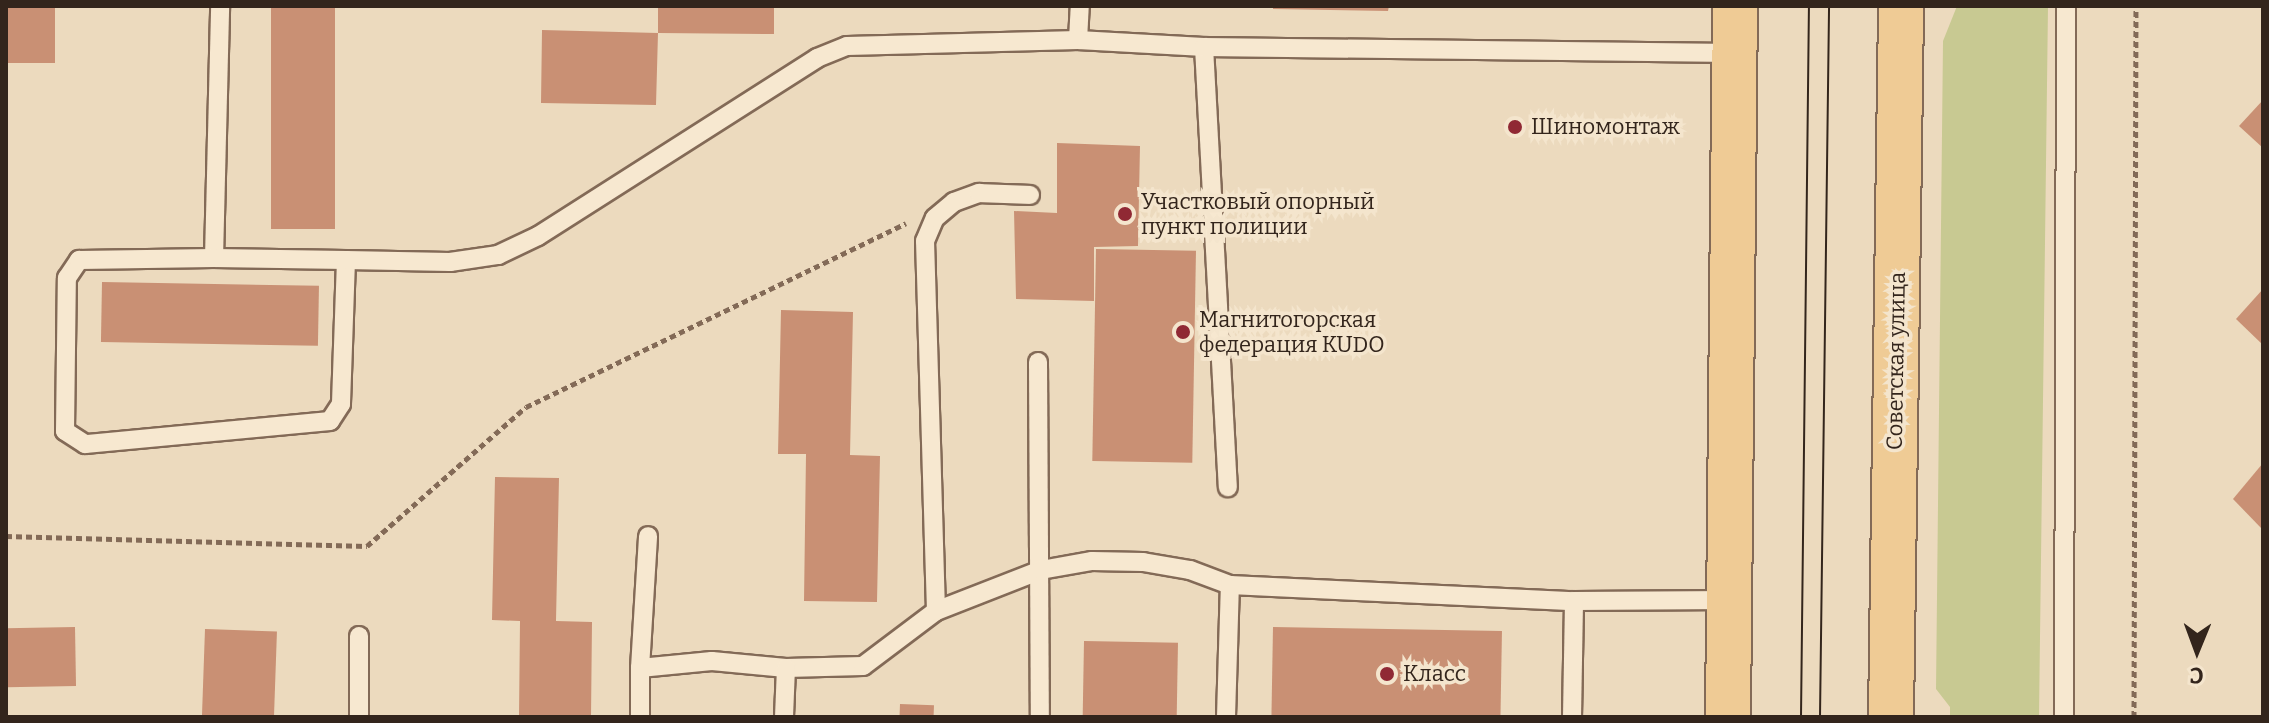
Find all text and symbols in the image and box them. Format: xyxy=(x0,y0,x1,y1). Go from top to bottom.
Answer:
place label: Шиномонтаж xyxy=(1531,114,1680,140)
marker: Шиномонтаж xyxy=(1506,118,1524,136)
place label: Участковый опорный пункт полиции xyxy=(1141,188,1375,240)
marker: Участковый опорный пункт полиции xyxy=(1116,205,1134,223)
street label: Советская улица xyxy=(1881,272,1911,450)
place label: Магнитогорская федерация KUDO xyxy=(1199,306,1385,358)
marker: Магнитогорская федерация KUDO xyxy=(1174,323,1192,341)
north arrow xyxy=(2157,611,2237,691)
place label: Класс xyxy=(1403,661,1466,687)
text: С xyxy=(2189,662,2204,689)
marker: Класс xyxy=(1378,665,1396,683)

